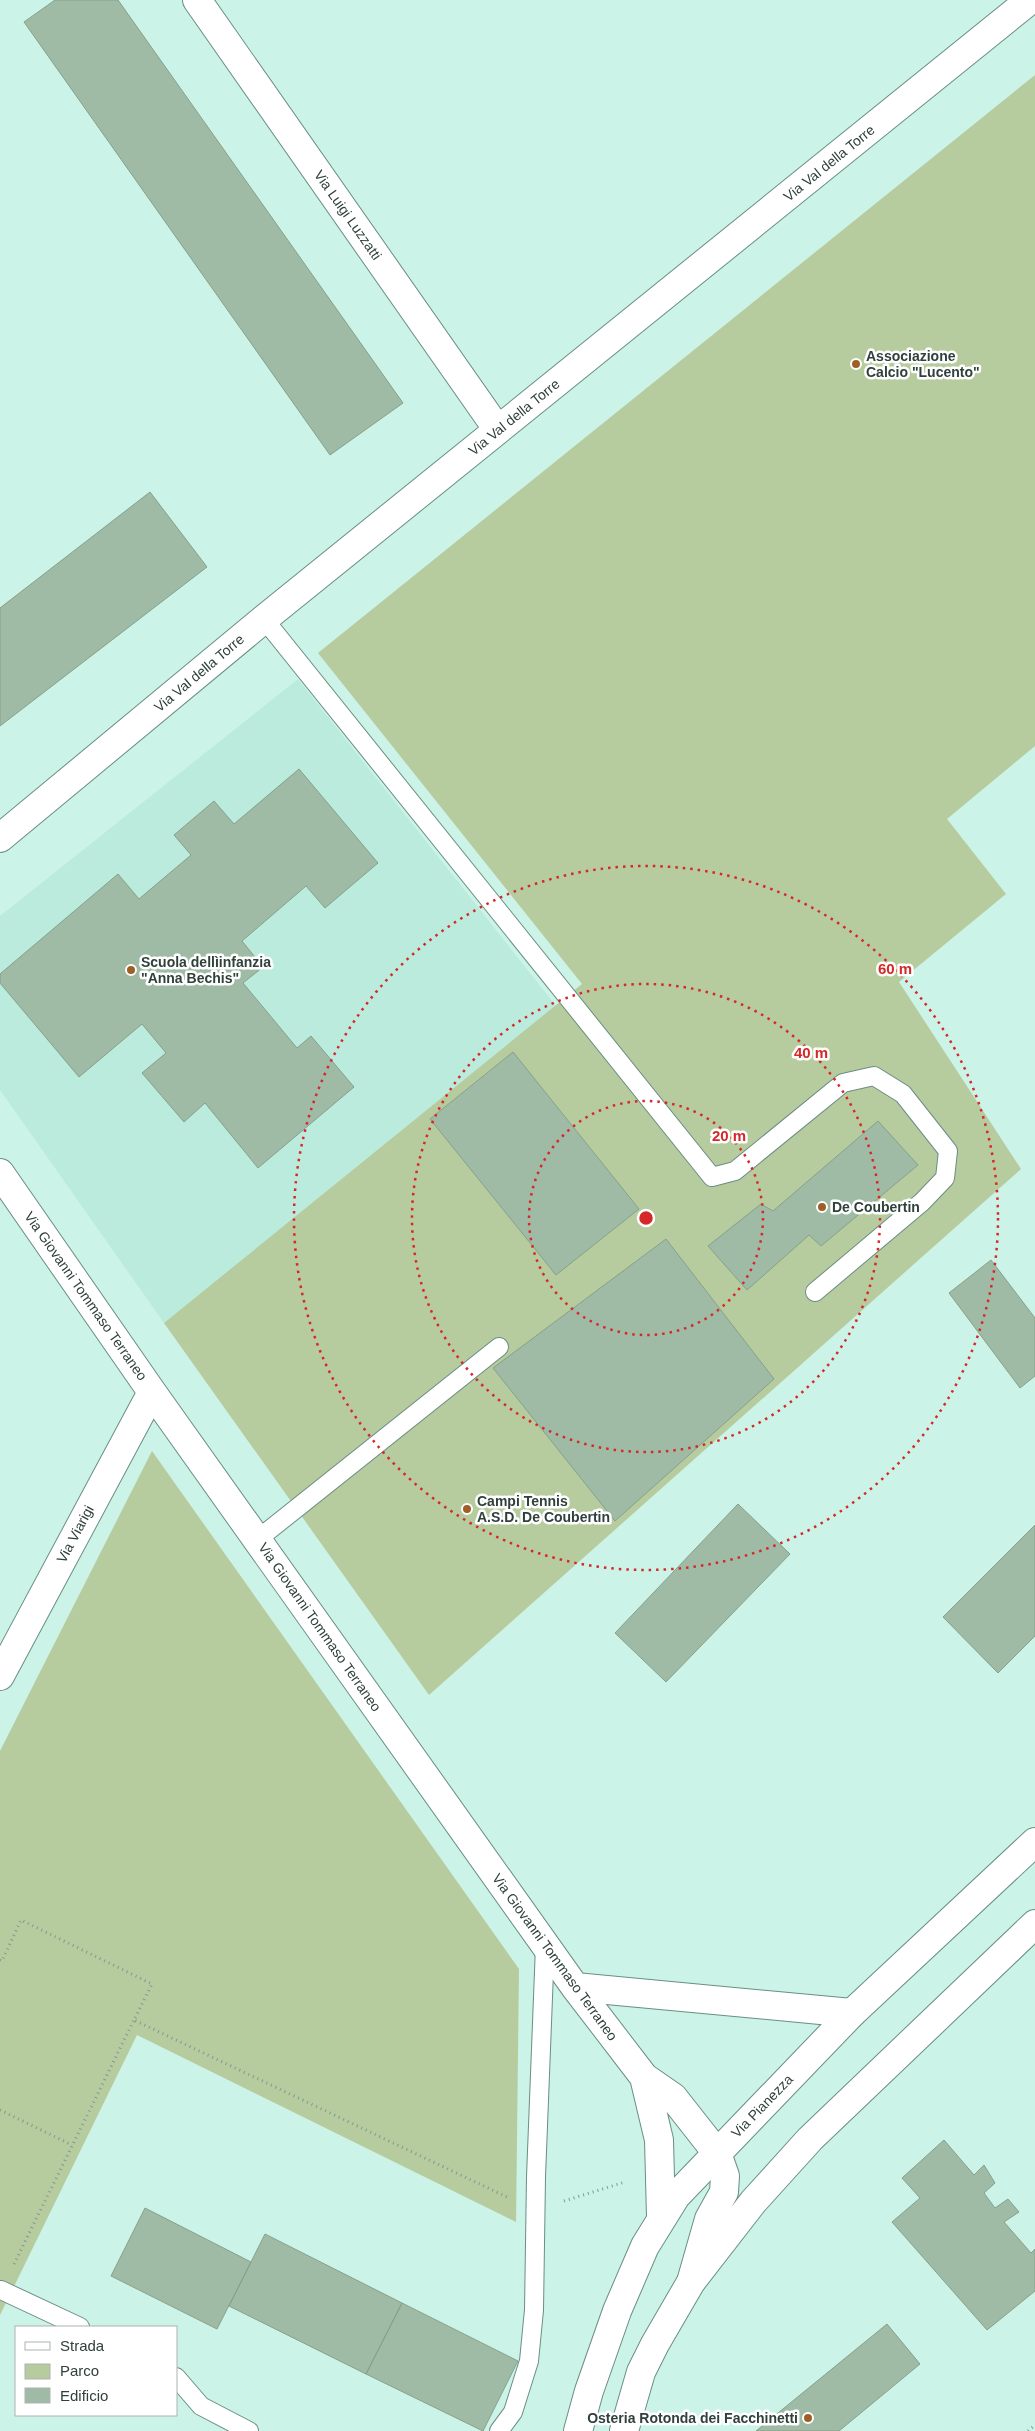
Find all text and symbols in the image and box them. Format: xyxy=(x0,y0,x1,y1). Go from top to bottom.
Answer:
street label: Via Val della Torre xyxy=(780,121,878,204)
street label: Via Luigi Luzzatti xyxy=(311,167,385,263)
place label: Associazione Calcio "Lucento" xyxy=(866,348,980,380)
marker: Associazione Calcio "Lucento" xyxy=(850,358,862,370)
street label: Via Val della Torre xyxy=(465,375,563,458)
street label: Via Val della Torre xyxy=(151,631,247,715)
place label: Scuola dellìinfanzia "Anna Bechis" xyxy=(141,954,271,986)
text: 60 m xyxy=(878,960,912,977)
marker: Scuola dellìinfanzia "Anna Bechis" xyxy=(125,964,137,976)
text: 40 m xyxy=(794,1044,828,1061)
text: 20 m xyxy=(712,1127,746,1144)
place label: De Coubertin xyxy=(832,1199,920,1215)
marker: De Coubertin xyxy=(816,1201,828,1213)
street label: Via Giovanni Tommaso Terraneo xyxy=(21,1209,151,1384)
centre of rings xyxy=(637,1209,655,1227)
place label: Campi Tennis A.S.D. De Coubertin xyxy=(477,1493,610,1525)
street label: Via Viarigi xyxy=(53,1503,97,1565)
marker: Campi Tennis A.S.D. De Coubertin xyxy=(461,1503,473,1515)
street label: Via Giovanni Tommaso Terraneo xyxy=(255,1540,385,1715)
street label: Via Giovanni Tommaso Terraneo xyxy=(489,1870,621,2044)
street label: Via Pianezza xyxy=(728,2071,796,2141)
legend xyxy=(15,2326,178,2416)
text: Strada xyxy=(60,2337,105,2354)
text: Parco xyxy=(60,2362,99,2379)
text: Edificio xyxy=(60,2387,108,2404)
place label: Osteria Rotonda dei Facchinetti xyxy=(587,2410,798,2426)
marker: Osteria Rotonda dei Facchinetti xyxy=(802,2412,814,2424)

